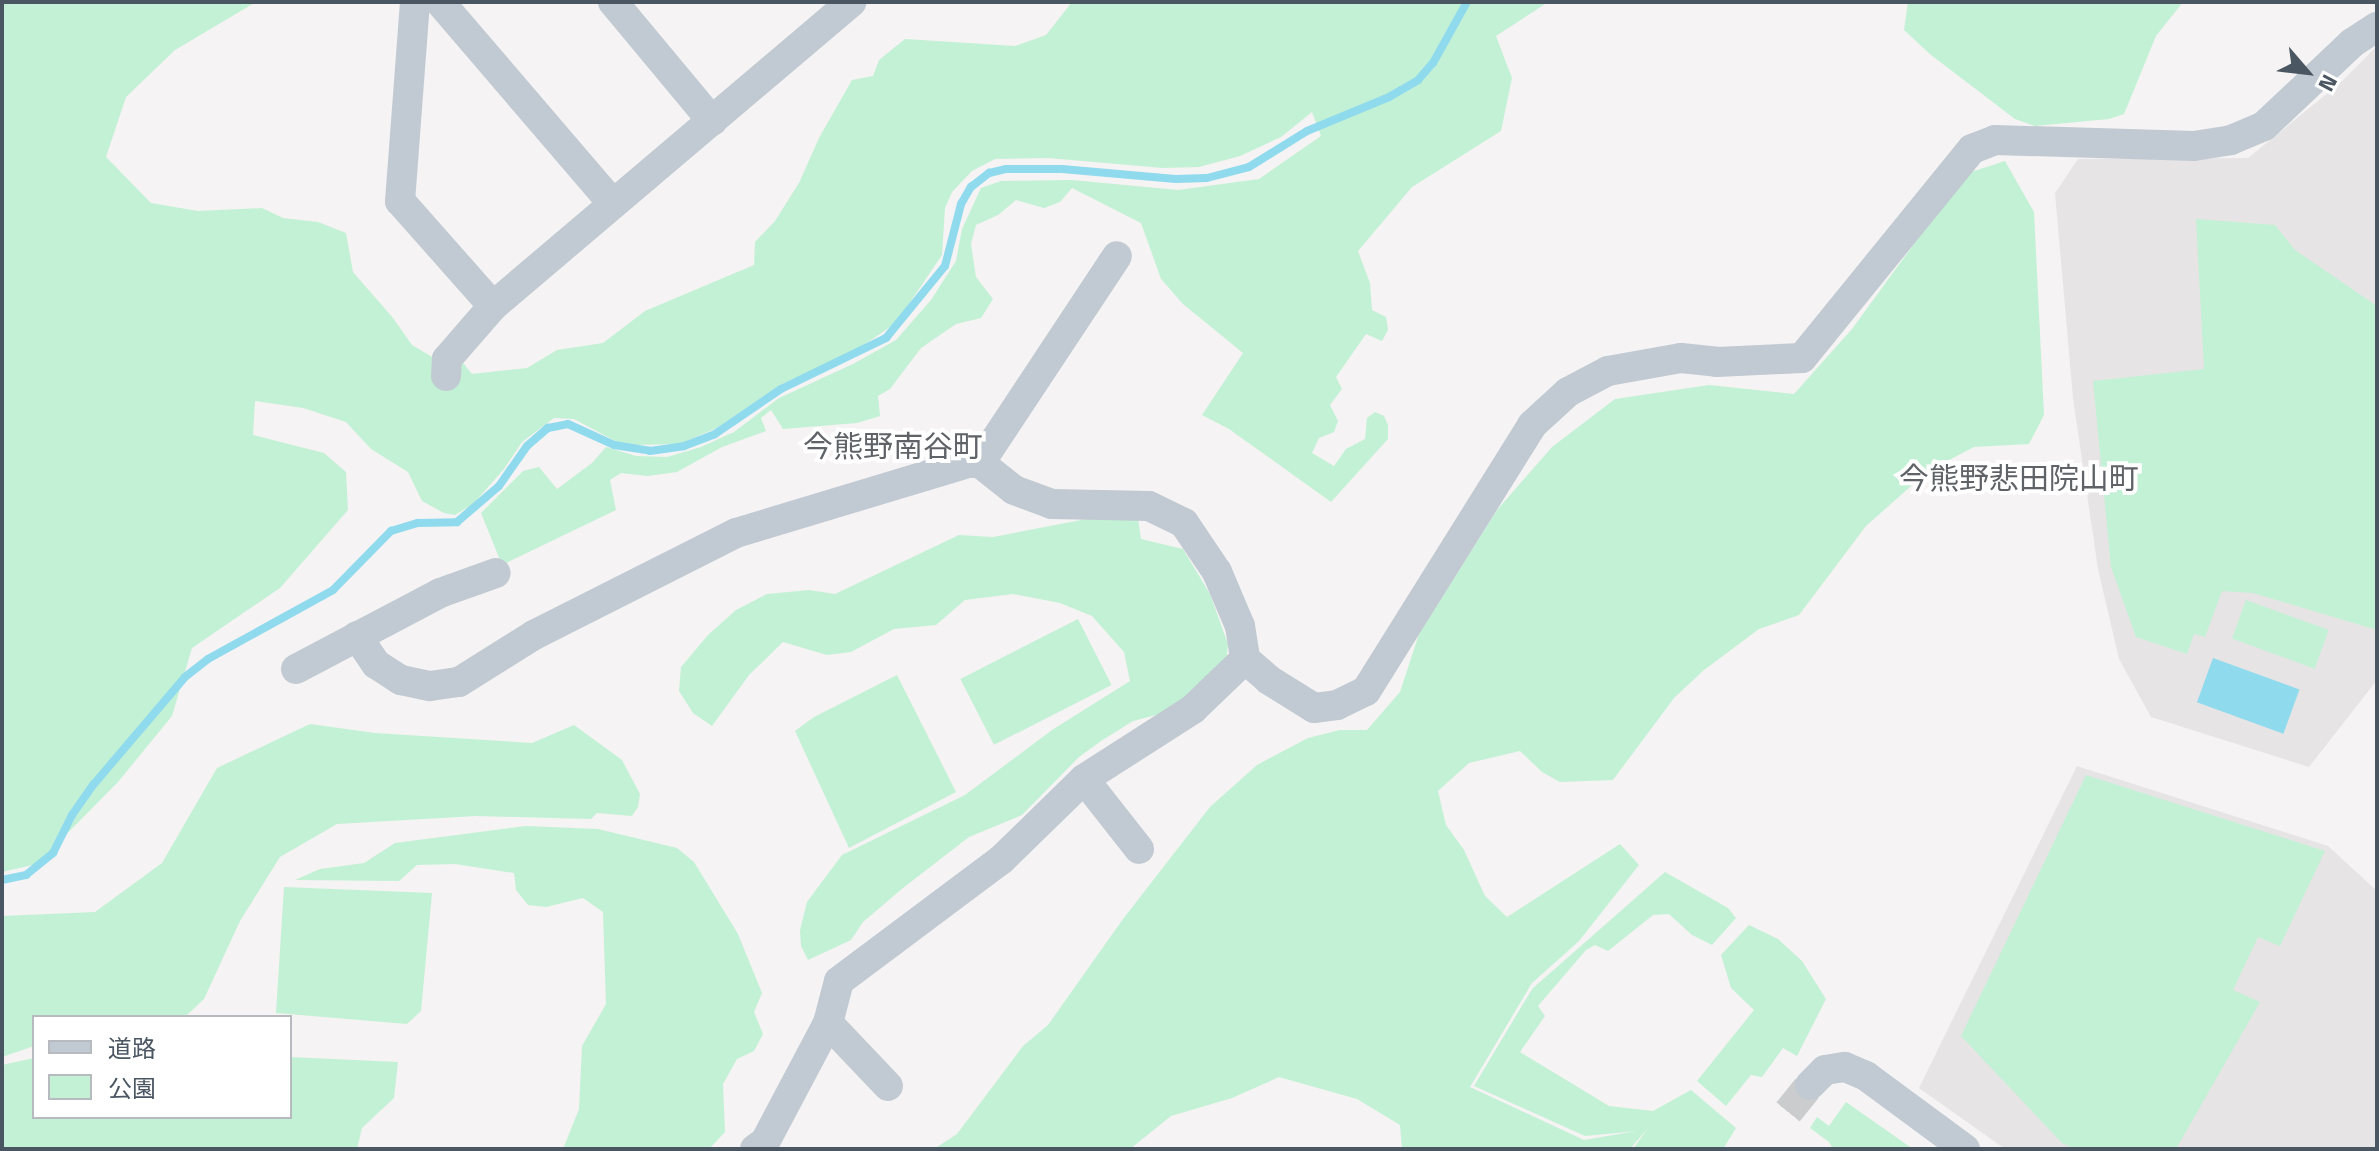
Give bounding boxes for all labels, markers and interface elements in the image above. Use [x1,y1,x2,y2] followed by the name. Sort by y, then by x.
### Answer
[2267,32,2347,112] north arrow
[2310,69,2347,98] text: N
[803,428,983,464] district label: 今熊野南谷町
[1899,460,2139,496] district label: 今熊野悲田院山町
[32,1015,292,1119] legend
[108,1030,156,1066] text: 道路
[108,1070,156,1106] text: 公園

